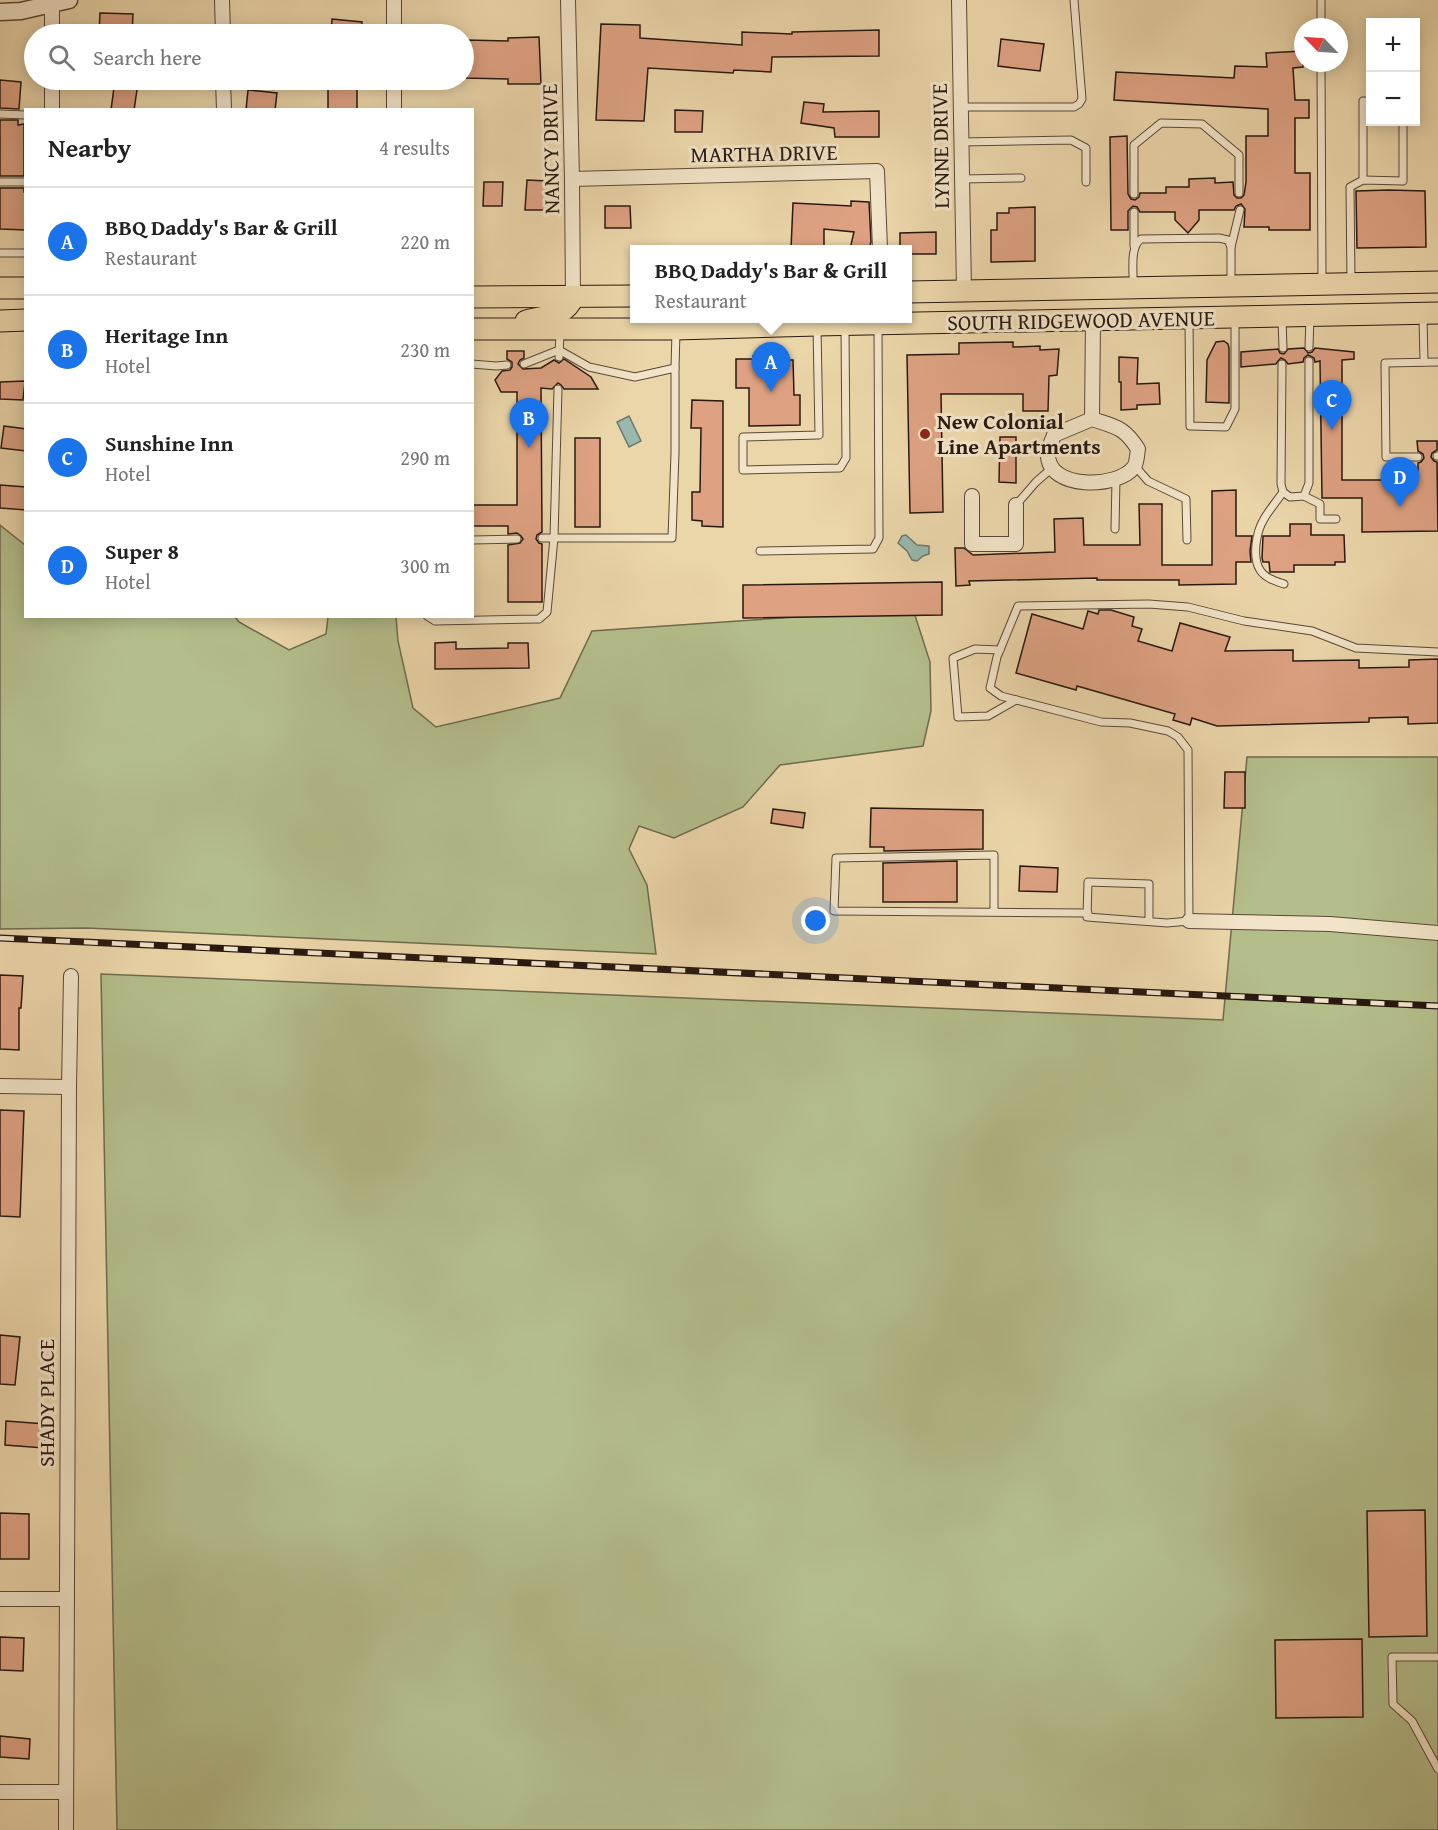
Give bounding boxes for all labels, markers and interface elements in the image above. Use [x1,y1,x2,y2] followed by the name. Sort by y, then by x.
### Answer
[1294,18,1348,72] north arrow
[1366,18,1420,126] map controls
[1366,18,1420,72] button: +
[24,24,474,90] search box
[45,41,78,74] icon: search
[93,41,202,73] text: Search here
[1366,72,1420,126] button: −
[923,83,957,209] street label: LYNNE DRIVE
[533,84,567,214] street label: NANCY DRIVE
[48,128,131,167] text: Nearby
[379,133,450,162] text: 4 results
[690,136,838,170] street label: MARTHA DRIVE
[105,211,338,243] text: BBQ Daddy's Bar & Grill
[61,227,74,256] text: A
[400,227,450,256] text: 220 m
[105,243,197,272] text: Restaurant
[630,245,912,323] popup
[655,254,887,286] text: BBQ Daddy's Bar & Grill
[655,286,747,315] text: Restaurant
[947,302,1215,338] street label: SOUTH RIDGEWOOD AVENUE
[105,319,228,351] text: Heritage Inn
[61,335,74,364] text: B
[400,335,450,364] text: 230 m
[752,342,790,392] pin: A
[105,351,151,380] text: Hotel
[1312,380,1352,430] pin: C
[510,398,548,448] pin: B
[937,405,1101,462] place label: New Colonial Line Apartments
[105,427,234,459] text: Sunshine Inn
[918,427,932,441] marker: New Colonial Line Apartments
[62,443,73,472] text: C
[400,443,450,472] text: 290 m
[1380,458,1420,507] pin: D
[105,459,151,488] text: Hotel
[105,535,179,567] text: Super 8
[61,551,74,580] text: D
[400,551,450,580] text: 300 m
[105,567,151,596] text: Hotel
[801,906,830,935] your location
[30,1339,62,1467] street label: SHADY PLACE

